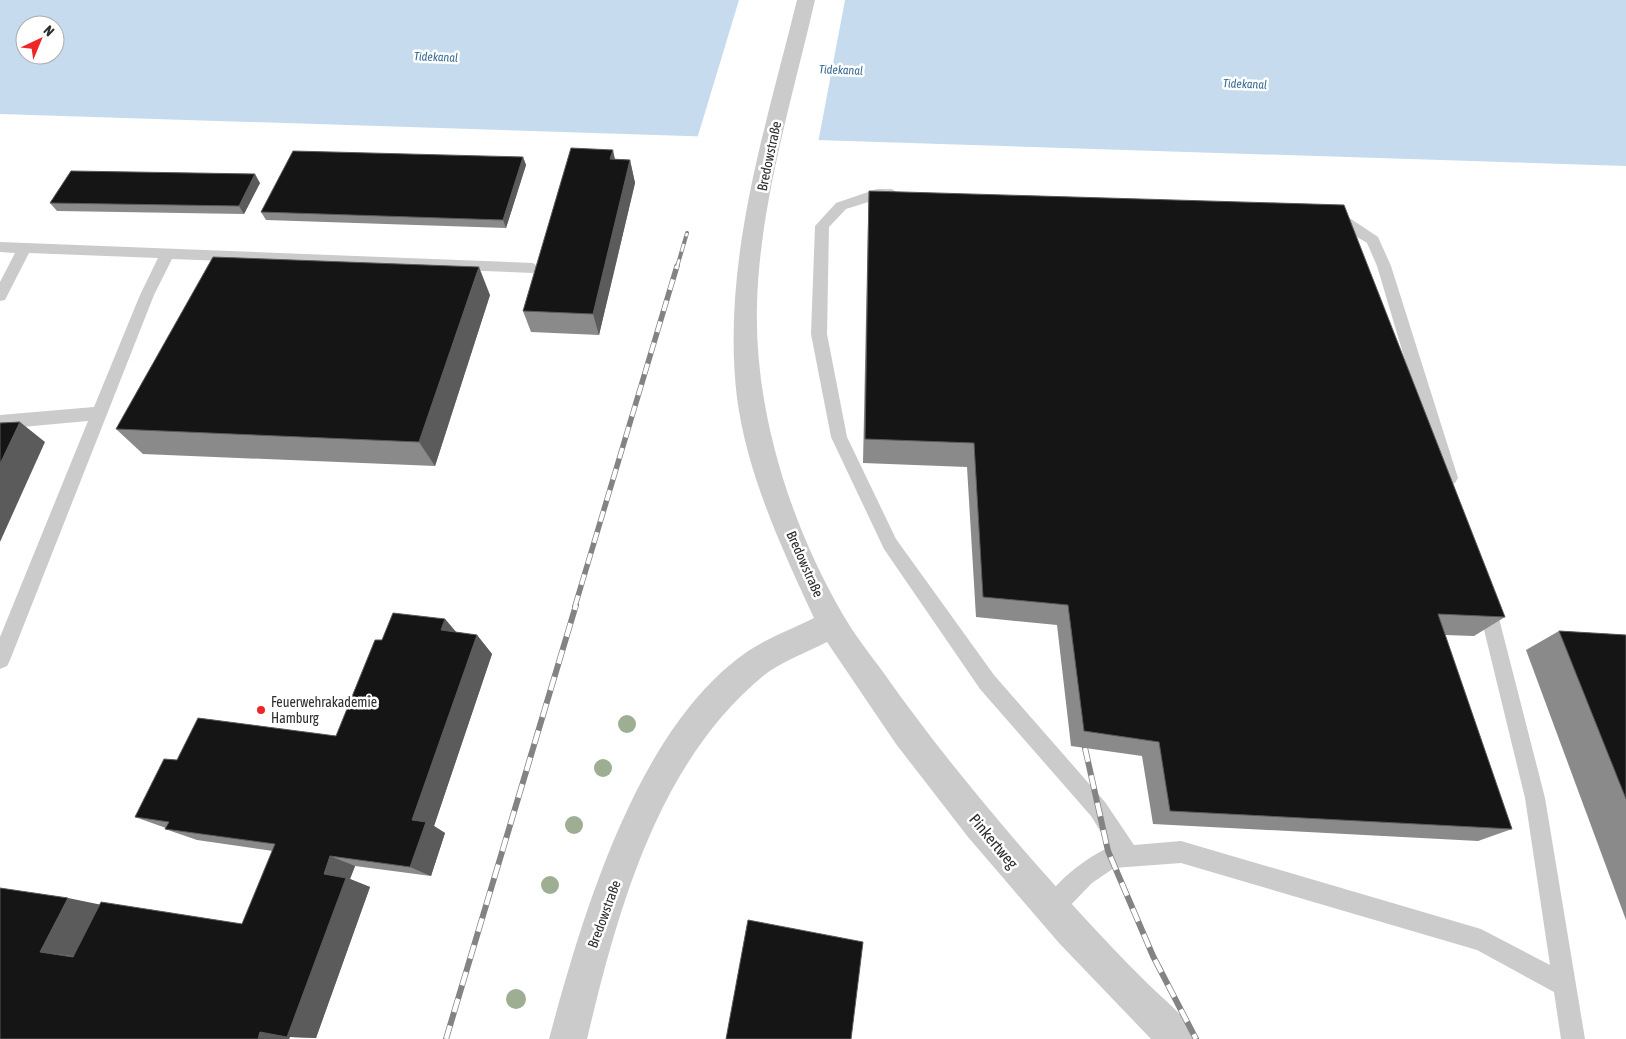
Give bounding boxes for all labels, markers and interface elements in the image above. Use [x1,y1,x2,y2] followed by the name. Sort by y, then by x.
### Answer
[15,15,65,65] north arrow
[41,22,58,39] text: N
[414,49,458,65] water label: Tidekanal
[819,62,863,78] water label: Tidekanal
[1223,76,1267,92] water label: Tidekanal
[754,120,784,192] street label: Bredowstraße
[783,528,827,600] street label: Bredowstraße
[271,694,377,726] place label: Feuerwehrakademie Hamburg
[255,704,267,716] marker: Feuerwehrakademie Hamburg
[965,810,1022,873] street label: Pinkertweg
[584,878,624,950] street label: Bredowstraße

